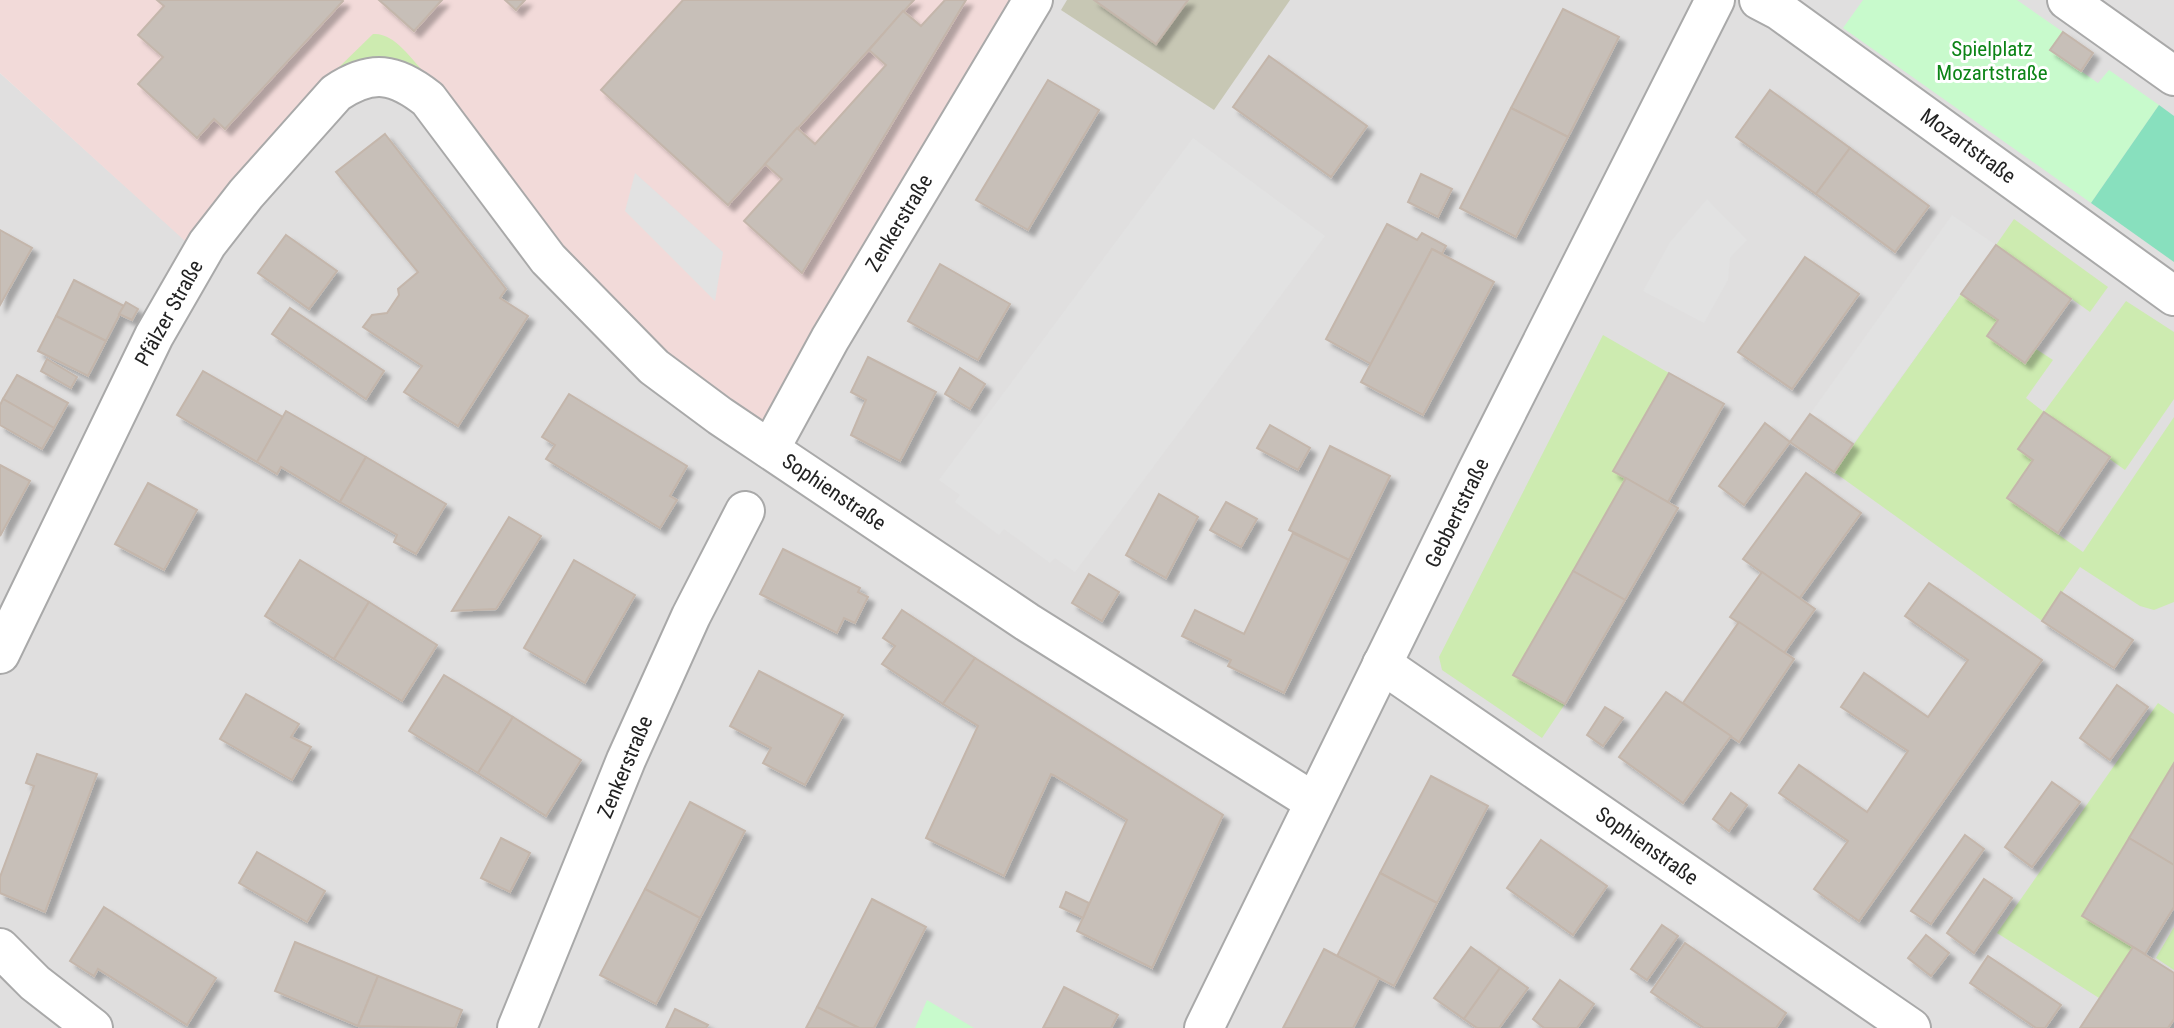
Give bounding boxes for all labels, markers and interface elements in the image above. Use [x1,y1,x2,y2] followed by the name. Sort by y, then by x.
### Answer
[1936,37,2048,85] park label: Spielplatz Mozartstraße
[1916,104,2020,189] street label: Mozartstraße
[861,170,937,276] street label: Zenkerstraße
[130,256,208,370] street label: Pfälzer Straße
[778,449,890,535] street label: Sophienstraße
[1420,454,1494,572] street label: Gebbertstraße
[593,712,657,822] street label: Zenkerstraße
[1591,802,1703,890] street label: Sophienstraße

